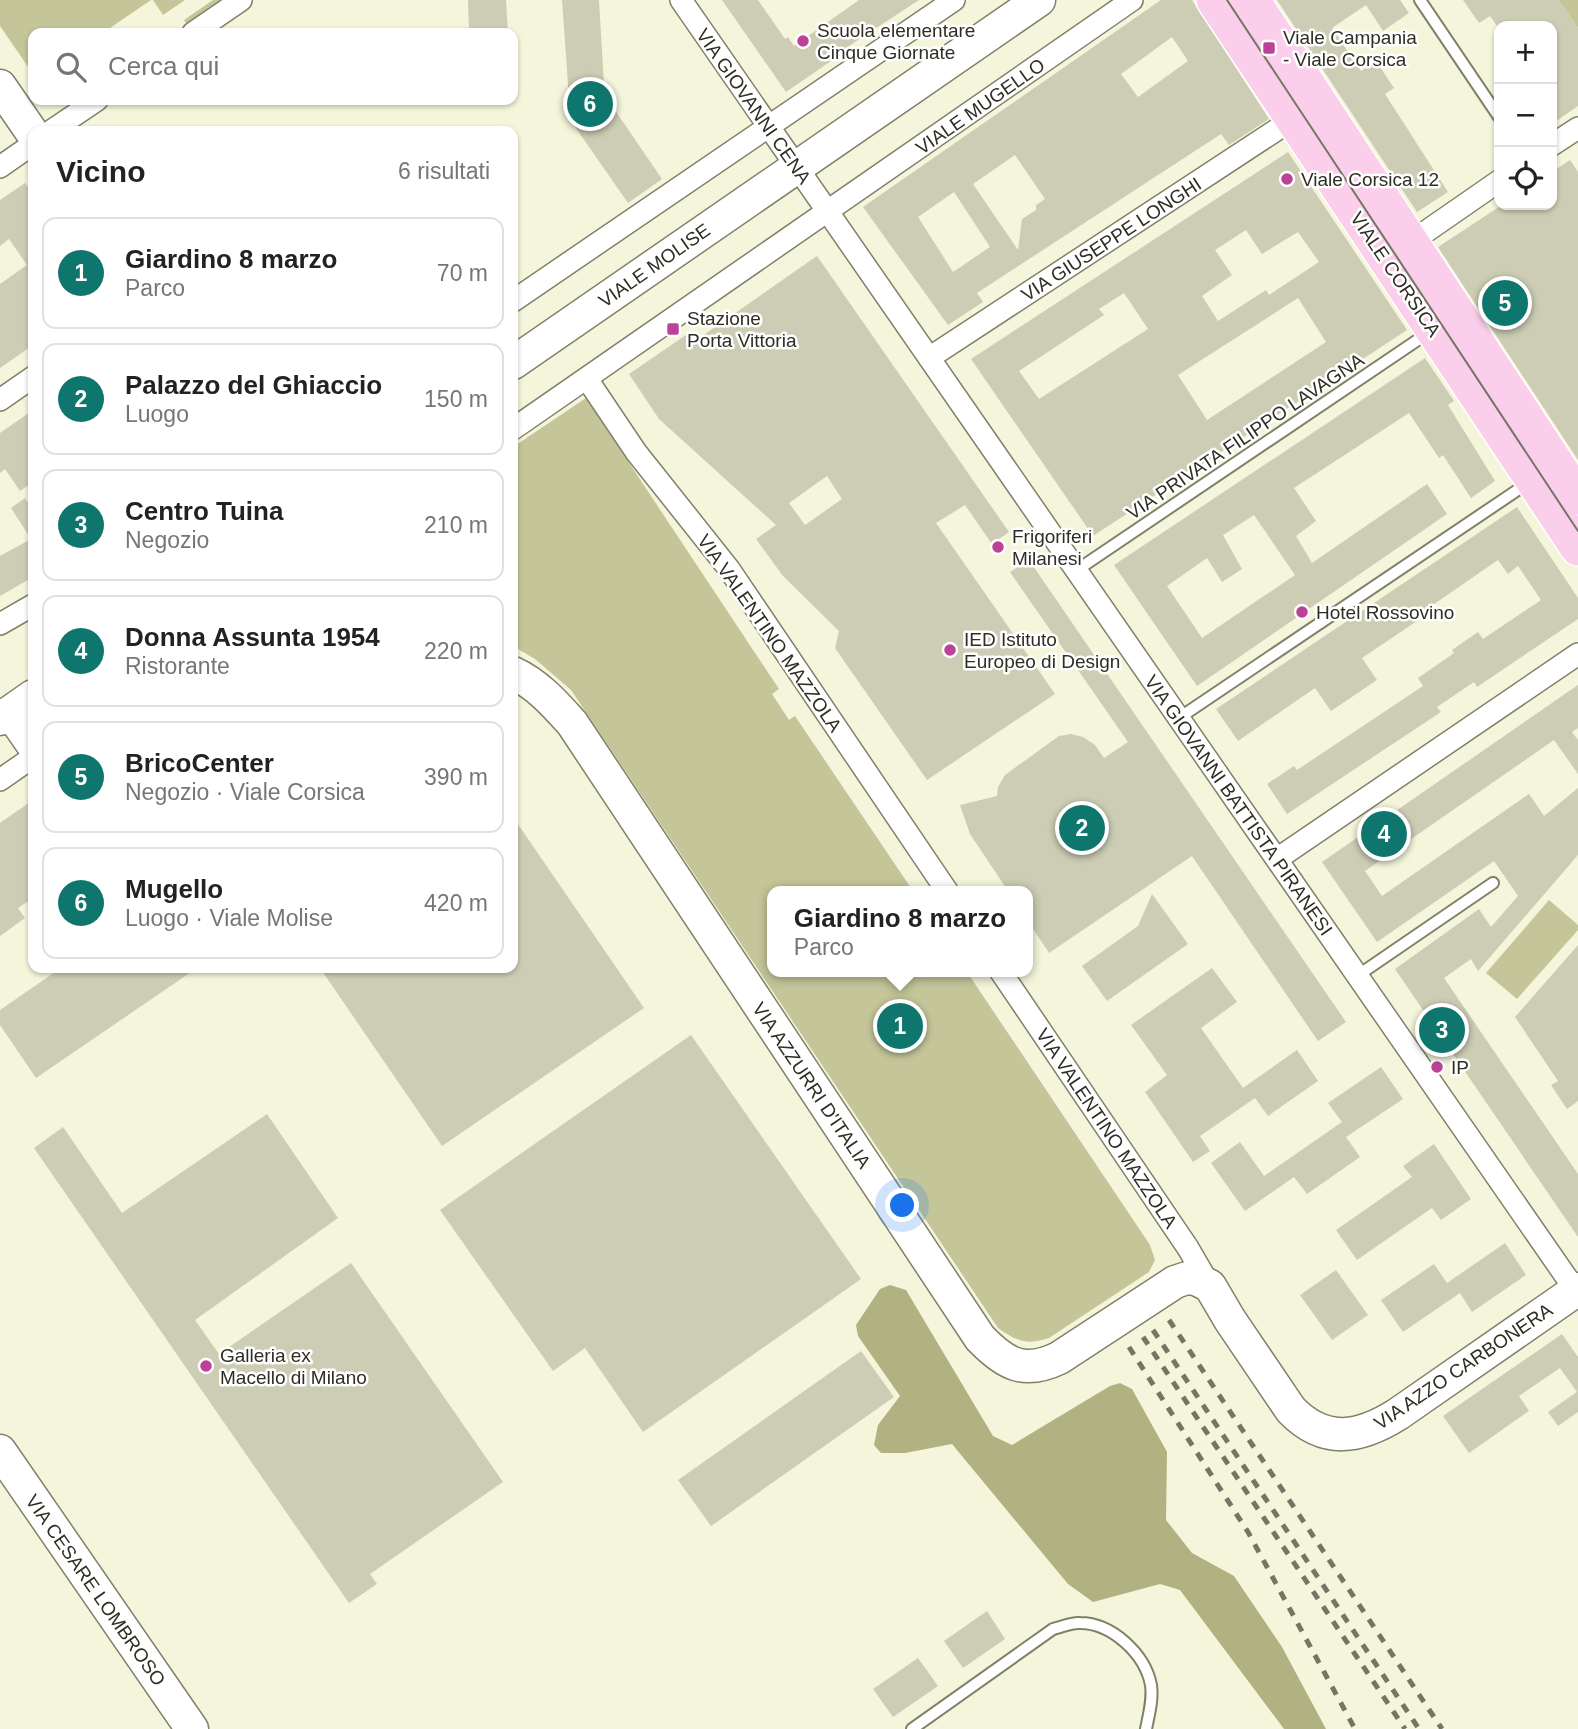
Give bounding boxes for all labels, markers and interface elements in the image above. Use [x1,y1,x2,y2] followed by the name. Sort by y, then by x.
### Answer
[817,20,975,63] place label: Scuola elementare Cinque Giornate
[1494,21,1557,210] map controls
[1494,21,1557,84] button: +
[692,25,815,188] street label: VIA GIOVANNI CENA
[1283,27,1417,70] place label: Viale Campania - Viale Corsica
[28,28,518,105] search box
[795,33,811,49] marker: Scuola elementare Cinque Giornate
[1261,40,1277,56] marker: Viale Campania - Viale Corsica
[52,48,90,86] icon: search
[108,51,219,81] text: Cerca qui
[912,54,1049,159] street label: VIALE MUGELLO
[567,78,613,130] pin: 6
[1494,84,1557,147] button: −
[1494,147,1557,210] button: locate
[56,155,145,188] text: Vicino
[398,158,490,184] text: 6 risultati
[1301,169,1439,190] place label: Viale Corsica 12
[1279,171,1295,187] marker: Viale Corsica 12
[1017,173,1205,305] street label: VIA GIUSEPPE LONGHI
[1346,208,1445,341] street label: VIALE CORSICA
[595,219,714,312] street label: VIALE MOLISE
[125,244,337,274] text: Giardino 8 marzo
[75,260,87,286] text: 1
[437,260,488,286] text: 70 m
[125,275,185,301] text: Parco
[1482,277,1528,329] pin: 5
[687,308,797,351] place label: Stazione Porta Vittoria
[665,321,681,337] marker: Stazione Porta Vittoria
[1123,349,1368,524] street label: VIA PRIVATA FILIPPO LAVAGNA
[125,370,382,400] text: Palazzo del Ghiaccio
[75,386,87,412] text: 2
[424,386,488,412] text: 150 m
[125,401,189,427] text: Luogo
[125,496,283,526] text: Centro Tuina
[75,512,87,538] text: 3
[424,512,488,538] text: 210 m
[1012,526,1092,569] place label: Frigoriferi Milanesi
[125,527,209,553] text: Negozio
[693,531,846,736] street label: VIA VALENTINO MAZZOLA
[990,539,1006,555] marker: Frigoriferi Milanesi
[1316,602,1454,623] place label: Hotel Rossovino
[1294,604,1310,620] marker: Hotel Rossovino
[125,622,380,652] text: Donna Assunta 1954
[964,629,1120,672] place label: IED Istituto Europeo di Design
[75,638,87,664] text: 4
[424,638,488,664] text: 220 m
[942,642,958,658] marker: IED Istituto Europeo di Design
[125,653,230,679] text: Ristorante
[1140,671,1337,939] street label: VIA GIOVANNI BATTISTA PIRANESI
[125,748,274,778] text: BricoCenter
[75,764,87,790] text: 5
[424,764,488,790] text: 390 m
[125,779,365,805] text: Negozio · Viale Corsica
[1059,802,1105,854] pin: 2
[1361,808,1407,860] pin: 4
[125,874,223,904] text: Mugello
[767,886,1033,977] popup
[75,890,87,916] text: 6
[424,890,488,916] text: 420 m
[794,903,1006,933] text: Giardino 8 marzo
[125,905,333,931] text: Luogo · Viale Molise
[794,934,854,960] text: Parco
[748,998,875,1172] street label: VIA AZZURRI D'ITALIA
[877,1000,923,1052] pin: 1
[1419,1004,1465,1056] pin: 3
[1032,1025,1181,1232] street label: VIA VALENTINO MAZZOLA
[1451,1057,1469,1078] place label: IP
[1429,1059,1445,1075] marker: IP
[885,1188,919,1222] your location
[1370,1299,1557,1434] street label: VIA AZZO CARBONERA
[220,1345,367,1388] place label: Galleria ex Macello di Milano
[198,1358,214,1374] marker: Galleria ex Macello di Milano
[22,1491,170,1690] street label: VIA CESARE LOMBROSO

